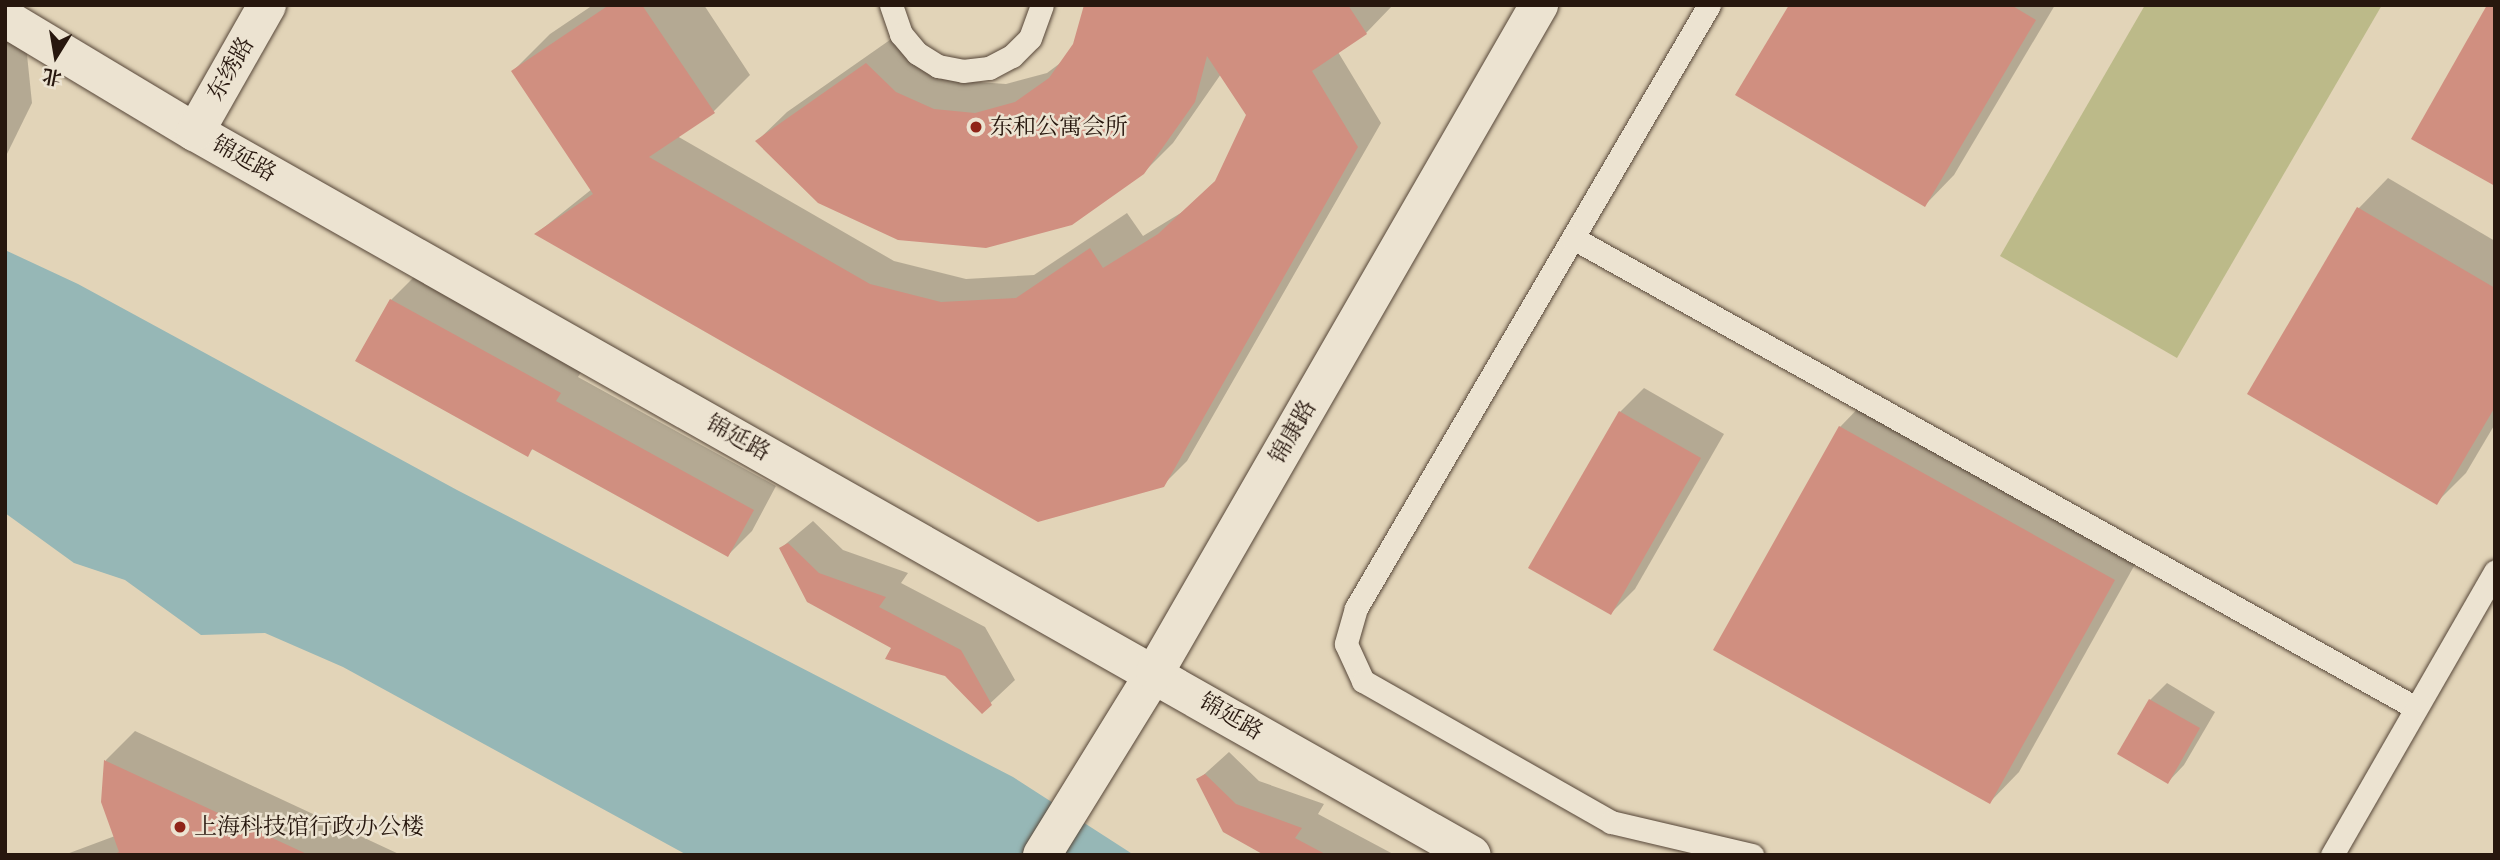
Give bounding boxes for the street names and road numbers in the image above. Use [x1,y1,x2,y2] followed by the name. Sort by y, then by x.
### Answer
[202,32,260,106] street label: 东绣路
[207,130,281,188] street label: 锦延路
[1264,395,1322,469] street label: 锦康路
[701,409,775,467] street label: 锦延路
[1194,688,1268,746] street label: 锦延路

